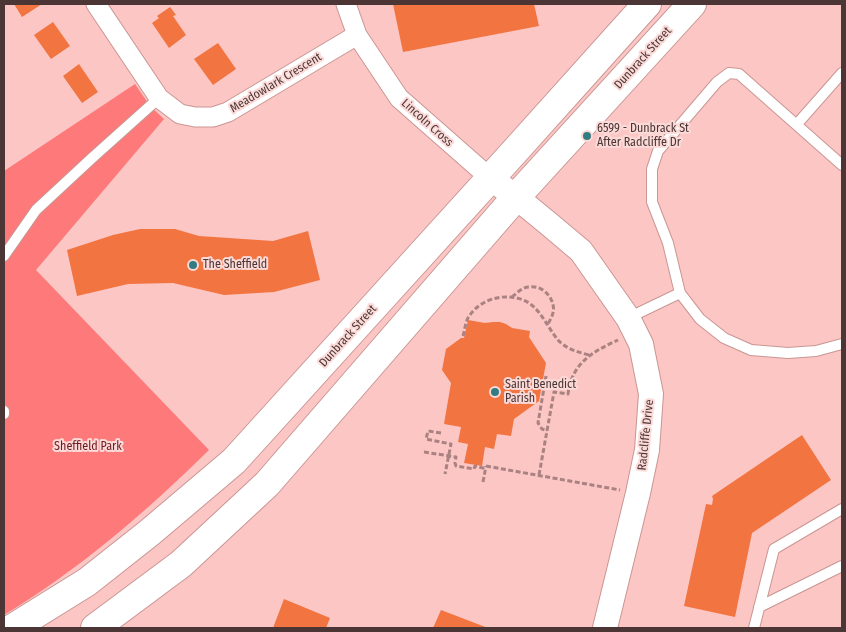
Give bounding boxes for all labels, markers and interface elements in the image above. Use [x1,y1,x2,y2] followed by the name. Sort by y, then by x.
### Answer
[611,24,675,92] street label: Dunbrack Street
[228,50,324,116] street label: Meadowlark Crescent
[398,96,456,150] street label: Lincoln Cross
[597,122,689,150] place label: 6599 - Dunbrack St After Radcliffe Dr
[581,130,593,142] marker: 6599 - Dunbrack St After Radcliffe Dr
[203,258,267,272] place label: The Sheffield
[187,259,199,271] marker: The Sheffield
[316,302,380,370] street label: Dunbrack Street
[505,378,576,406] place label: Saint Benedict Parish
[489,386,501,398] marker: Saint Benedict Parish
[635,399,657,471] street label: Radcliffe Drive
[54,440,122,454] park label: Sheffield Park

